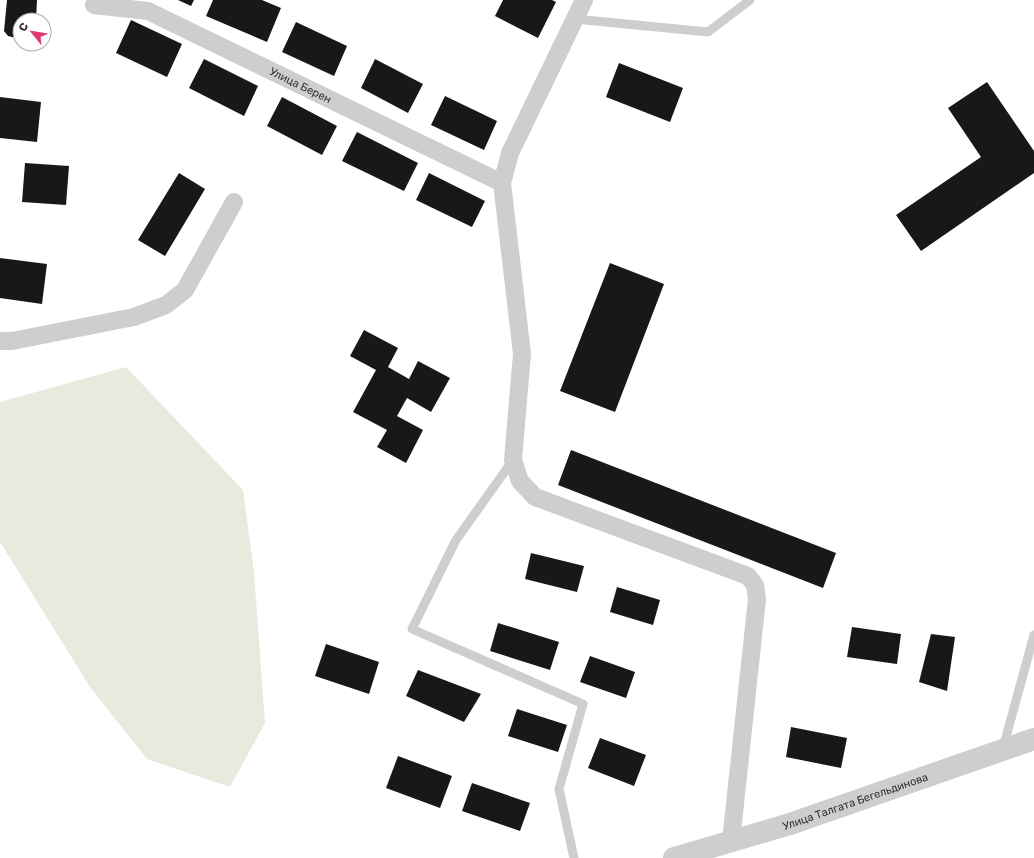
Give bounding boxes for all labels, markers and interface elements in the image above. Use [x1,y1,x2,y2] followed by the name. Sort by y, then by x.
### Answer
[12,12,52,52] north arrow
[16,20,31,34] text: С
[267,65,333,106] street label: Улица Берен
[781,770,930,833] street label: Улица Талгата Бегельдинова

